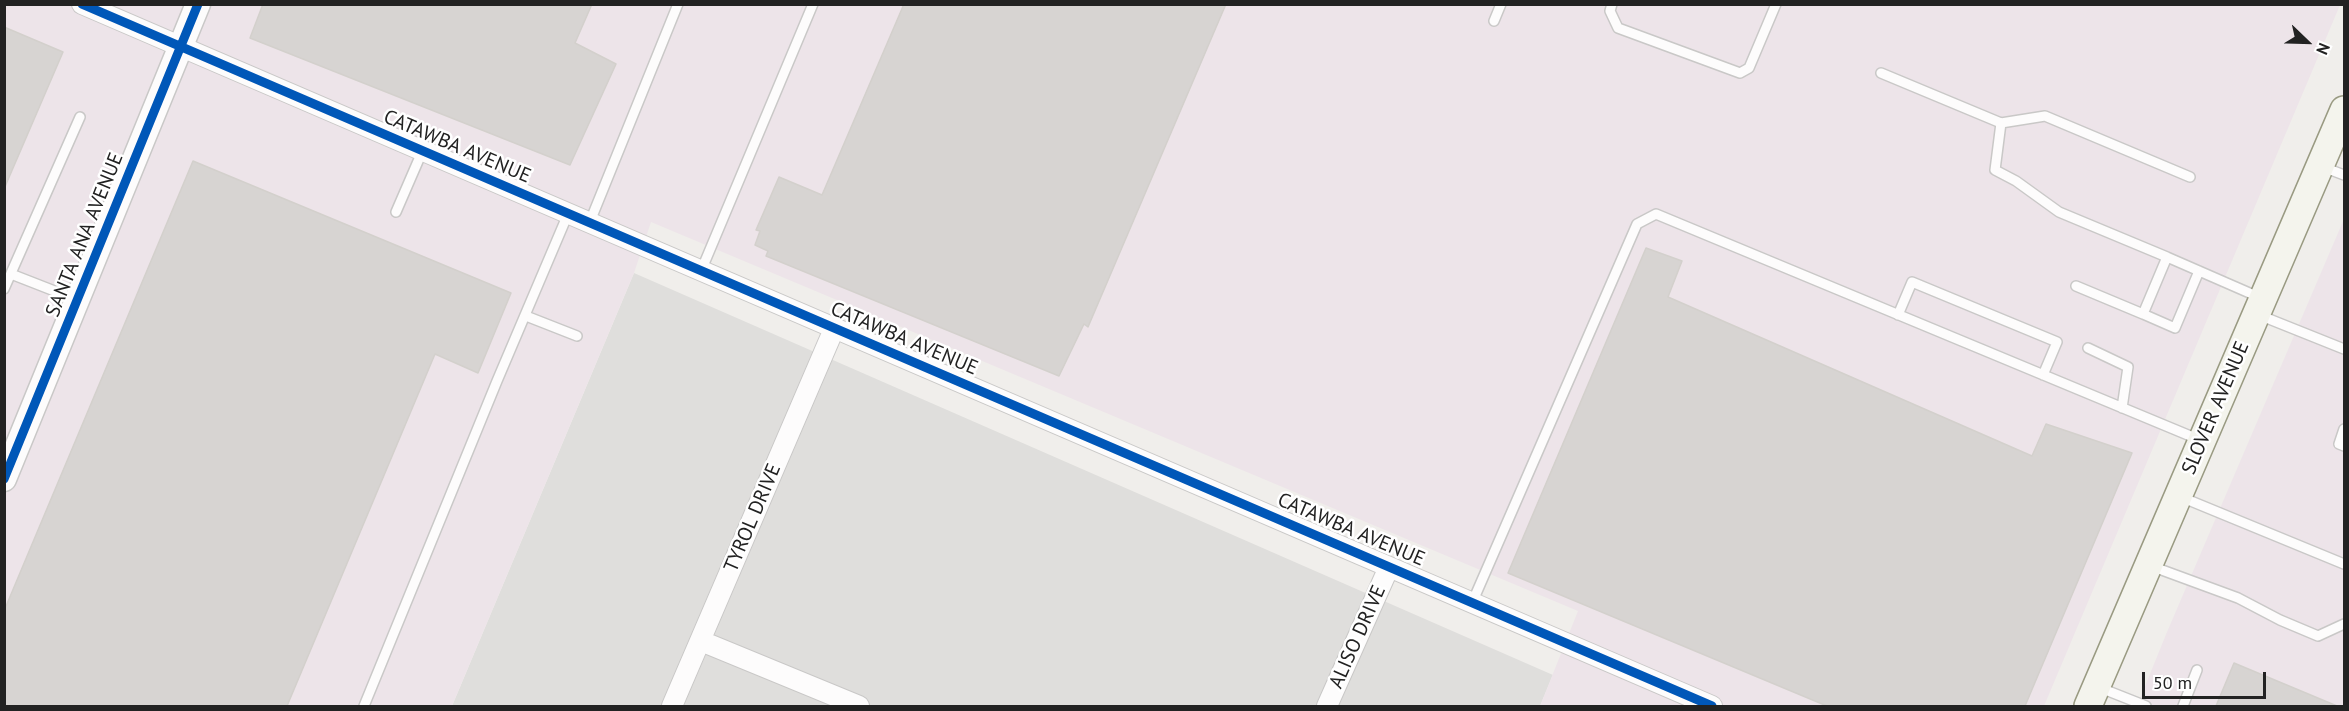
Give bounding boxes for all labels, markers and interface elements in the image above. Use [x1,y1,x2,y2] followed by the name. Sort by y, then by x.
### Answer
[2277,12,2337,72] north arrow
[2312,40,2335,58] text: N
[380,105,534,189] street label: CATAWBA AVENUE
[41,149,129,321] street label: SANTA ANA AVENUE
[827,297,981,381] street label: CATAWBA AVENUE
[2177,338,2255,478] street label: SLOVER AVENUE
[719,460,787,576] street label: TYROL DRIVE
[1274,488,1428,572] street label: CATAWBA AVENUE
[1325,582,1391,692] street label: ALISO DRIVE
[2145,660,2270,698] scale bar
[2153,671,2192,694] text: 50 m

